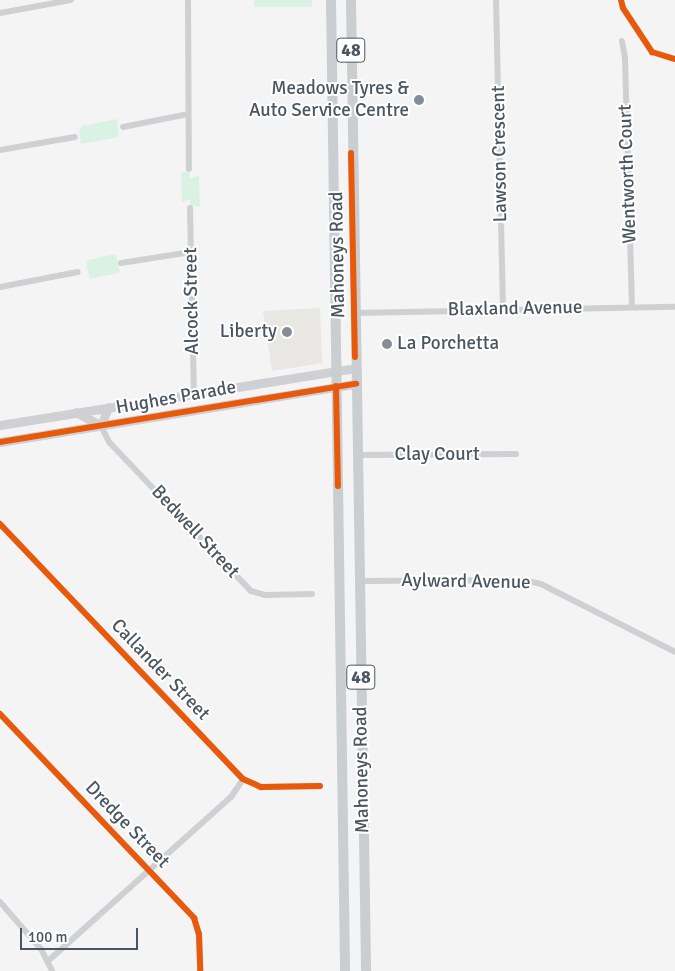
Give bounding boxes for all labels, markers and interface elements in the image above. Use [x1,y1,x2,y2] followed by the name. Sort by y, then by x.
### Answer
[336,34,366,66] road number: 48
[249,78,409,122] place label: Meadows Tyres & Auto Service Centre
[487,85,513,223] street label: Lawson Crescent
[413,94,425,106] marker: Meadows Tyres & Auto Service Centre
[614,104,642,244] street label: Wentworth Court
[325,191,351,319] street label: Mahoneys Road
[180,247,204,355] street label: Alcock Street
[447,296,583,322] street label: Blaxland Avenue
[220,321,277,343] place label: Liberty
[281,326,293,338] marker: Liberty
[397,333,499,355] place label: La Porchetta
[381,338,393,350] marker: La Porchetta
[114,376,238,420] street label: Hughes Parade
[394,444,480,466] street label: Clay Court
[146,481,244,583] street label: Bedwell Street
[401,569,531,595] street label: Aylward Avenue
[106,615,214,725] street label: Callander Street
[346,662,376,692] road number: 48
[349,706,375,834] street label: Mahoneys Road
[80,777,174,873] street label: Dredge Street
[22,918,140,950] scale bar
[28,928,68,946] text: 100 m

